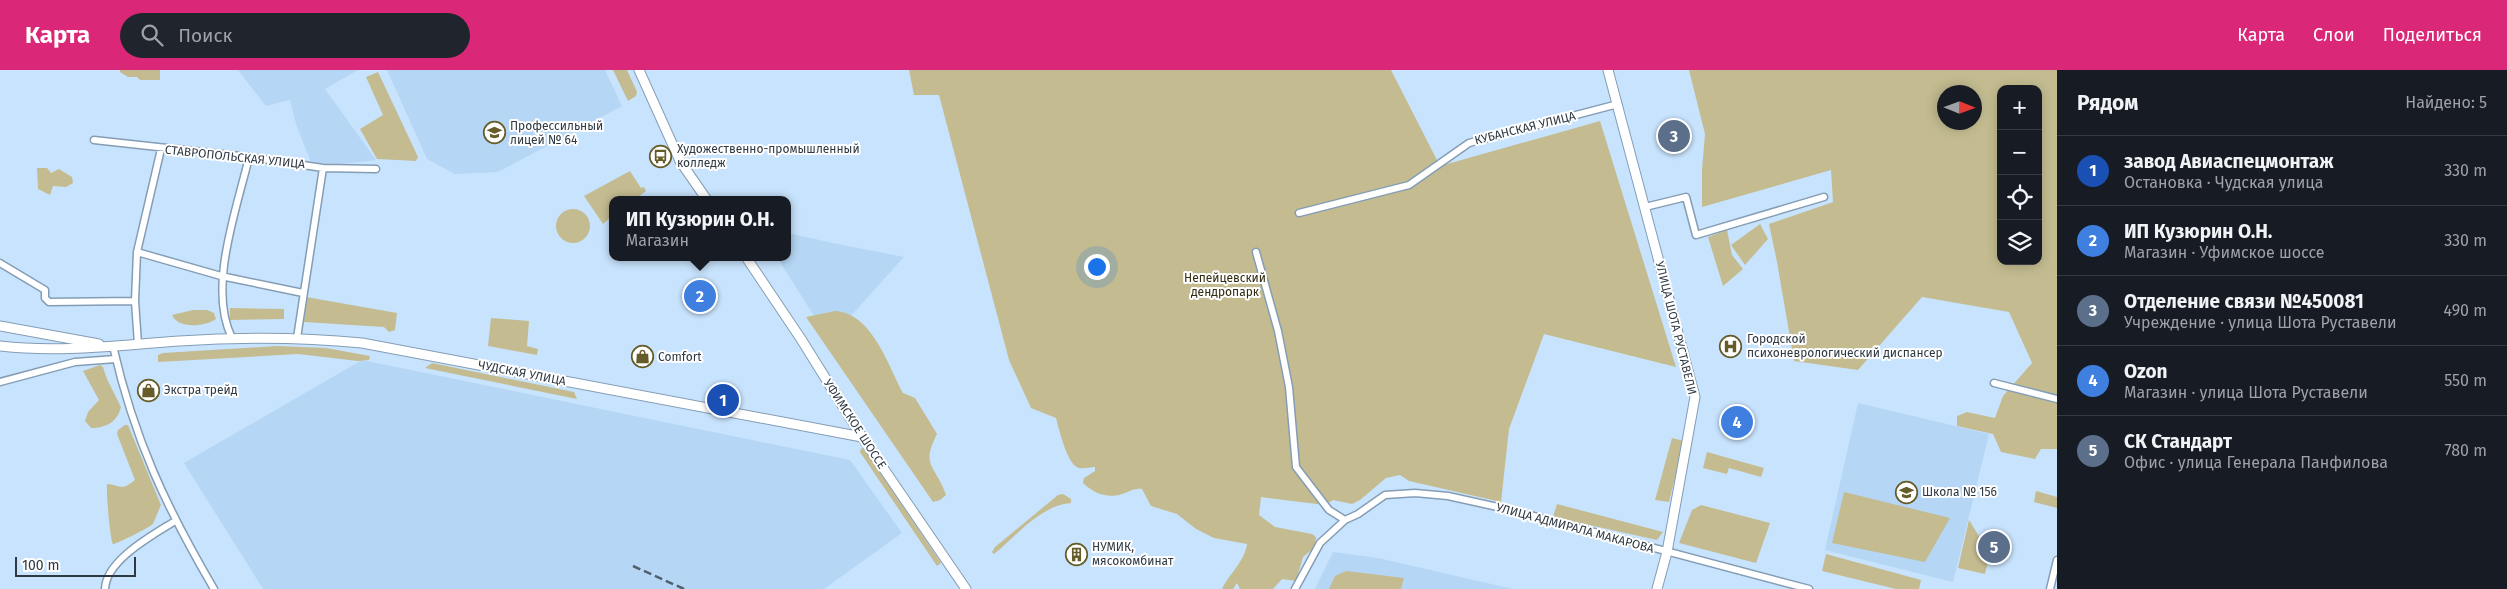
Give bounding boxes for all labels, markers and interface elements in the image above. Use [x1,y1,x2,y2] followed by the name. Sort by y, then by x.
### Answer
[120,13,470,58] search box
[25,21,90,49] text: Карта
[138,21,166,49] icon: search
[178,24,232,47] text: Поиск
[2237,24,2285,46] text: Карта
[2313,24,2355,46] text: Слои
[2383,24,2482,46] text: Поделиться
[1937,85,1982,130] north arrow
[1997,85,2042,265] map controls
[1997,85,2042,130] button: +
[2077,90,2138,116] text: Рядом
[2405,93,2487,112] text: Найдено: 5
[1473,109,1577,147] street label: КУБАНСКАЯ УЛИЦА
[1658,117,1690,155] pin: 3
[510,119,603,147] place label: Профессильный лицей № 64
[482,121,506,145] school or university icon: Профессильный лицей № 64
[1997,130,2042,175] button: −
[677,142,860,170] place label: Художественно-промышленный колледж
[164,143,306,171] street label: СТАВРОПОЛЬСКАЯ УЛИЦА
[649,144,673,168] bus stop icon: Художественно-промышленный колледж
[2124,150,2334,173] text: завод Авиаспецмонтаж
[2089,161,2097,180] text: 1
[2444,161,2487,180] text: 330 m
[2124,173,2323,192] text: Остановка · Чудская улица
[1997,175,2042,220] button: locate
[609,196,791,261] popup
[626,208,774,231] text: ИП Кузюрин О.Н.
[1997,220,2042,265] button: layers
[2124,220,2272,243] text: ИП Кузюрин О.Н.
[626,231,689,250] text: Магазин
[2089,231,2097,250] text: 2
[2444,231,2487,250] text: 330 m
[2124,243,2324,262] text: Магазин · Уфимское шоссе
[1084,254,1110,280] your location
[1653,260,1699,396] street label: УЛИЦА ШОТА РУСТАВЕЛИ
[1184,271,1266,299] park label: Непейцевский дендропарк
[684,277,716,315] pin: 2
[2124,290,2364,313] text: Отделение связи №450081
[2089,301,2097,320] text: 3
[2444,301,2487,320] text: 490 m
[2124,313,2397,332] text: Учреждение · улица Шота Руставели
[1747,332,1943,360] place label: Городской психоневрологический диспансер
[1719,334,1743,358] hospital icon: Городской психоневрологический диспансер
[630,345,654,369] shop icon: Comfort
[658,350,702,364] place label: Comfort
[477,358,567,388] street label: ЧУДСКАЯ УЛИЦА
[2124,360,2168,383] text: Ozon
[2088,371,2098,390] text: 4
[2444,371,2487,390] text: 550 m
[821,377,889,471] street label: УФИМСКОЕ ШОССЕ
[136,378,160,402] shop icon: Экстра трейд
[707,381,739,419] pin: 1
[164,383,238,397] place label: Экстра трейд
[2124,383,2368,402] text: Магазин · улица Шота Руставели
[1721,403,1753,441] pin: 4
[2124,430,2232,453] text: СК Стандарт
[2089,441,2097,460] text: 5
[2445,441,2487,460] text: 780 m
[2124,453,2388,472] text: Офис · улица Генерала Панфилова
[1894,480,1918,504] school or university icon: Школа № 156
[1922,485,1997,499] place label: Школа № 156
[1495,500,1656,556] street label: УЛИЦА АДМИРАЛА МАКАРОВА
[1978,528,2010,566] pin: 5
[1092,540,1174,568] place label: НУМИК, мясокомбинат
[1064,542,1088,566] building icon: НУМИК, мясокомбинат
[15,554,136,577] scale bar
[22,557,59,574] text: 100 m

